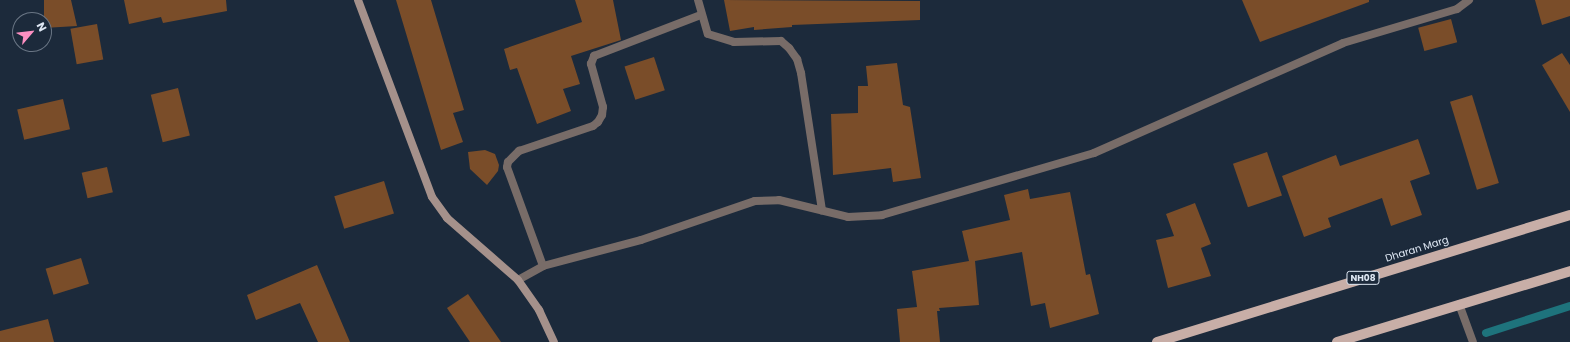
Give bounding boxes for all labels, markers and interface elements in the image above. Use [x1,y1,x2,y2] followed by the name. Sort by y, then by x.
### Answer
[12,12,52,52] north arrow
[33,19,51,34] text: N
[1384,234,1450,264] street label: Dharan Marg
[1346,271,1380,285] road number: NH08

